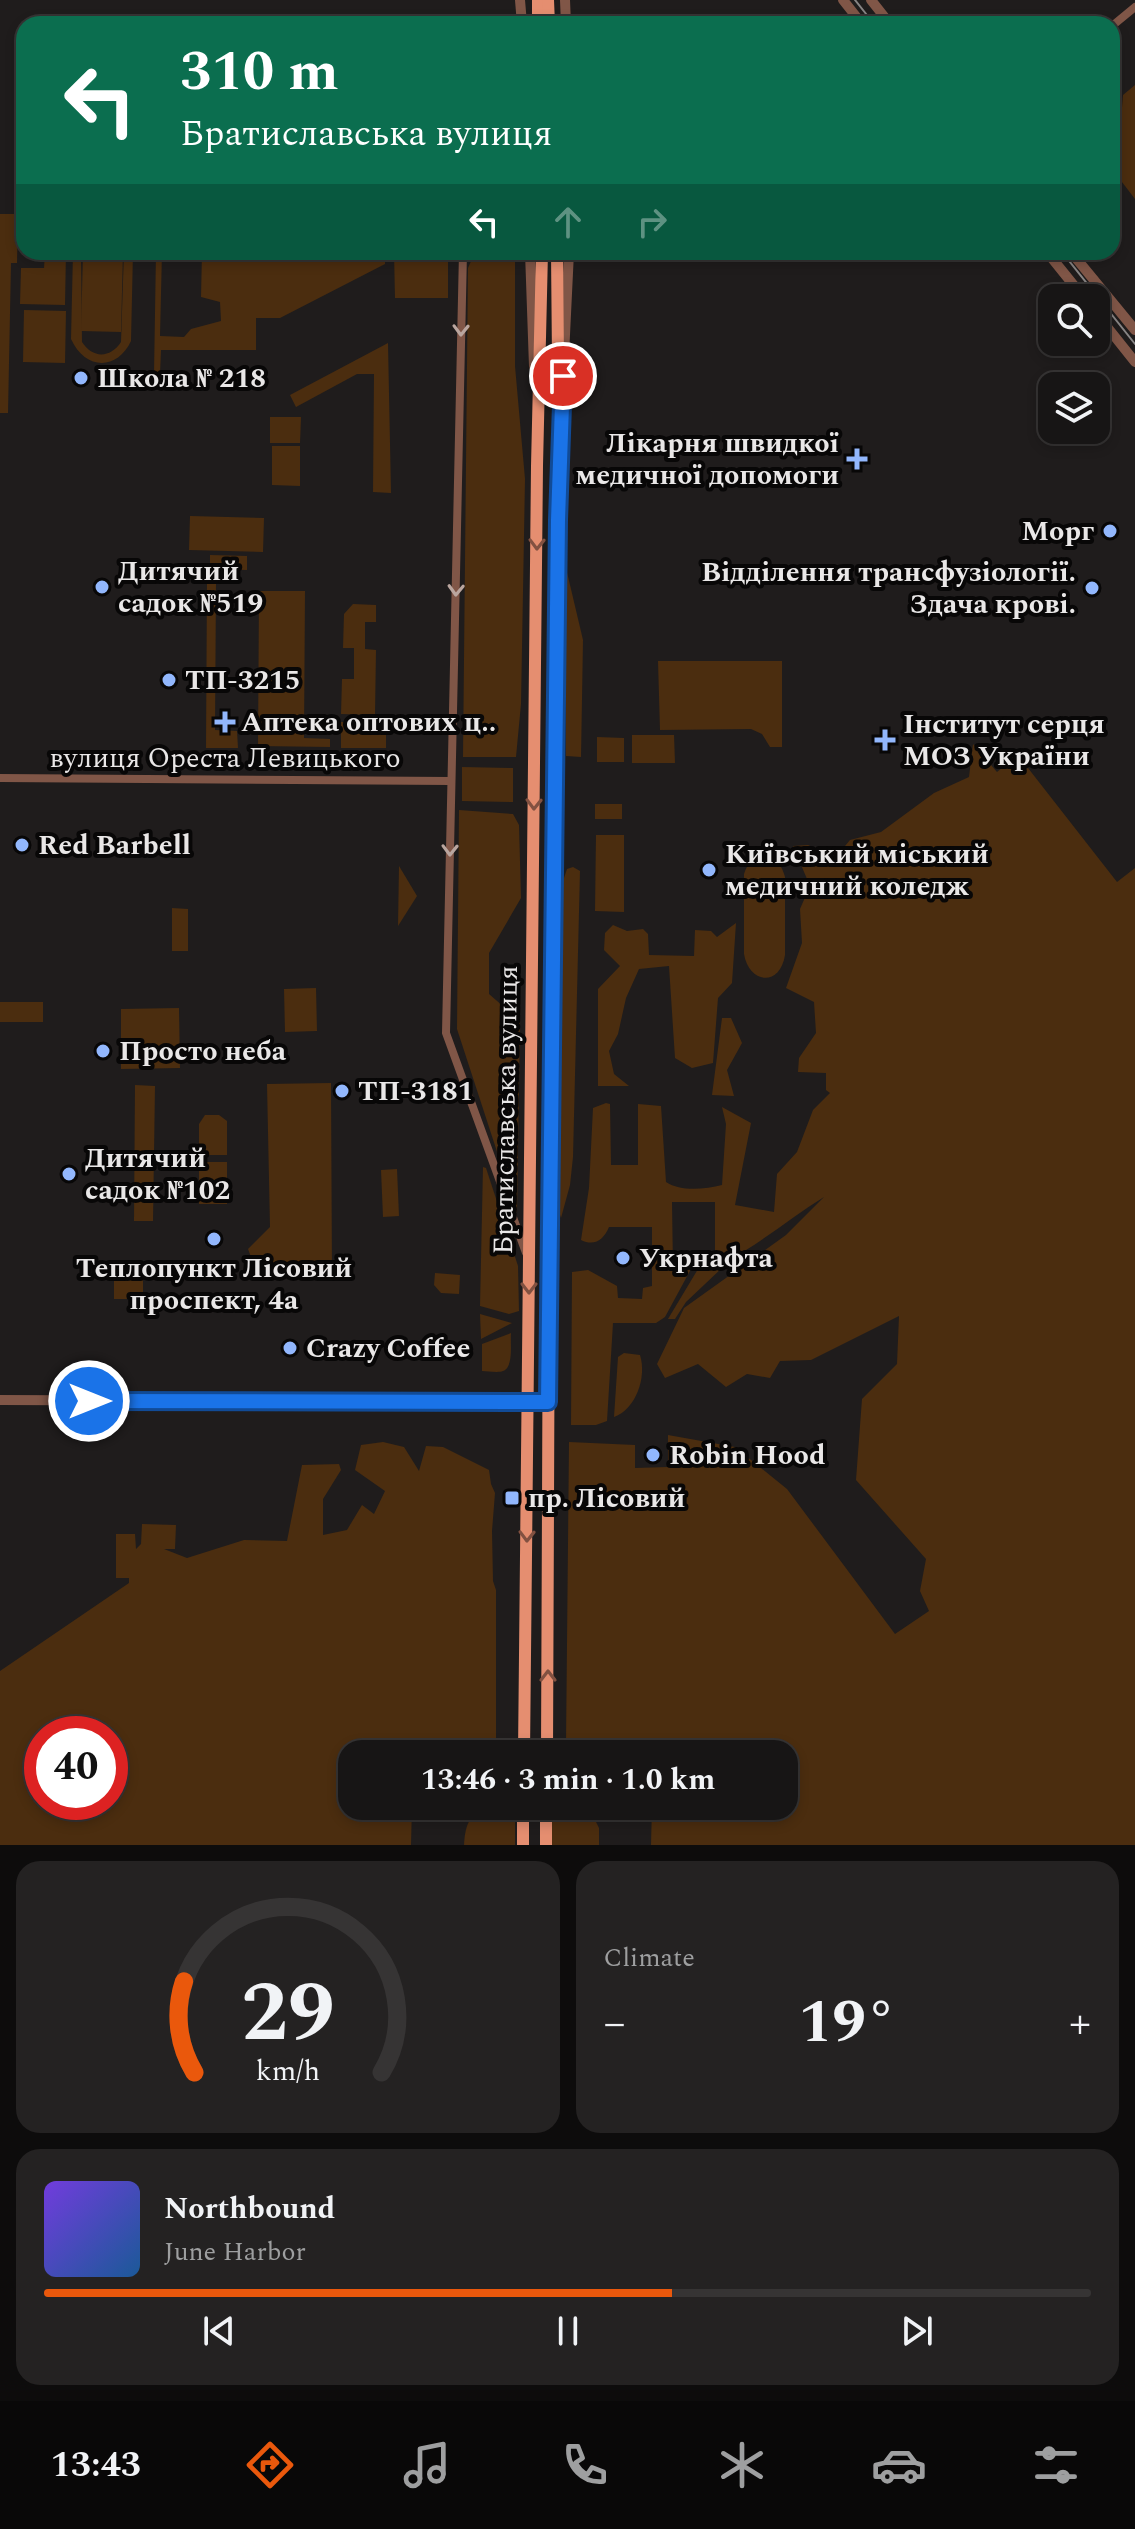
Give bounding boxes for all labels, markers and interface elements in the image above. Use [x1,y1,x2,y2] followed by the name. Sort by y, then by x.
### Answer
[180,30,339,115] text: 310 m
[48,48,152,152] icon: left
[180,107,552,162] text: Братиславська вулиця
[462,200,506,244] icon: left
[546,200,590,244] icon: ahead
[630,200,674,244] icon: right
[1038,284,1110,444] map controls
[1038,284,1110,356] button: search
[452,324,470,337] one-way arrow
[529,342,597,410] pin
[541,354,585,398] icon: arrive
[97,357,266,400] place label: Школа № 218
[72,369,90,387] marker: Школа № 218
[1038,372,1110,444] button: layers
[575,422,839,497] place label: Лікарня швидкої медичної допомоги
[846,448,868,470] marker: Лікарня швидкої медичної допомоги
[1021,510,1094,553] place label: Морг
[1101,522,1119,540] marker: Морг
[528,538,545,551] one-way arrow
[118,550,263,625] place label: Дитячий садок №519
[701,551,1076,626] place label: Відділення трансфузіології. Здача крові.
[93,578,111,596] marker: Дитячий садок №519
[1083,579,1101,597] marker: Відділення трансфузіології. Здача крові.
[447,584,464,597] one-way arrow
[185,659,301,702] place label: ТП-3215
[160,671,178,689] marker: ТП-3215
[241,701,496,744] place label: Аптека оптових ц..
[903,703,1105,778] place label: Інститут серця МОЗ України
[216,713,234,731] marker: Аптека оптових ц..
[874,729,896,751] marker: Інститут серця МОЗ України
[49,737,401,780] street label: вулиця Ореста Левицького
[525,798,543,811] one-way arrow
[38,824,191,867] place label: Red Barbell
[725,833,989,908] place label: Київський міський медичний коледж
[13,836,31,854] marker: Red Barbell
[441,844,458,857] one-way arrow
[700,861,718,879] marker: Київський міський медичний коледж
[482,965,530,1255] street label: Братиславська вулиця
[119,1030,287,1073] place label: Просто неба
[94,1042,112,1060] marker: Просто неба
[358,1070,474,1113] place label: ТП-3181
[333,1082,351,1100] marker: ТП-3181
[85,1137,230,1212] place label: Дитячий садок №102
[60,1165,78,1183] marker: Дитячий садок №102
[205,1230,223,1248] marker: Теплопункт Лісовий проспект, 4а
[639,1237,773,1280] place label: Укрнафта
[76,1247,352,1322] place label: Теплопункт Лісовий проспект, 4а
[614,1249,632,1267] marker: Укрнафта
[520,1282,538,1295] one-way arrow
[306,1327,470,1370] place label: Crazy Coffee
[281,1339,299,1357] marker: Crazy Coffee
[47,1359,131,1443] position arrow
[669,1434,826,1477] place label: Robin Hood
[644,1446,662,1464] marker: Robin Hood
[528,1477,685,1520] place label: пр. Лісовий
[503,1489,521,1507] marker: пр. Лісовий
[518,1530,536,1543] one-way arrow
[539,1669,557,1682] one-way arrow
[24,1716,128,1820] speed limit sign: 40
[421,1757,715,1803] text: 13:46 · 3 min · 1.0 km
[604,1938,695,1978] text: Climate
[241,1951,334,2078] text: 29
[799,1977,896,2069] text: 19°
[604,1990,626,2057] text: −
[1069,1990,1091,2057] text: +
[256,2050,320,2093] text: km/h
[164,2186,335,2232] text: Northbound
[164,2232,306,2272] text: June Harbor
[197,2309,241,2353] icon: previous
[546,2309,590,2353] icon: pause
[895,2309,939,2353] icon: next
[242,2437,298,2493] icon: directions
[399,2437,455,2493] icon: music
[557,2437,613,2493] icon: phone
[714,2437,770,2493] icon: climate
[871,2437,927,2493] icon: car
[1028,2437,1084,2493] icon: filters
[51,2438,141,2493] text: 13:43

